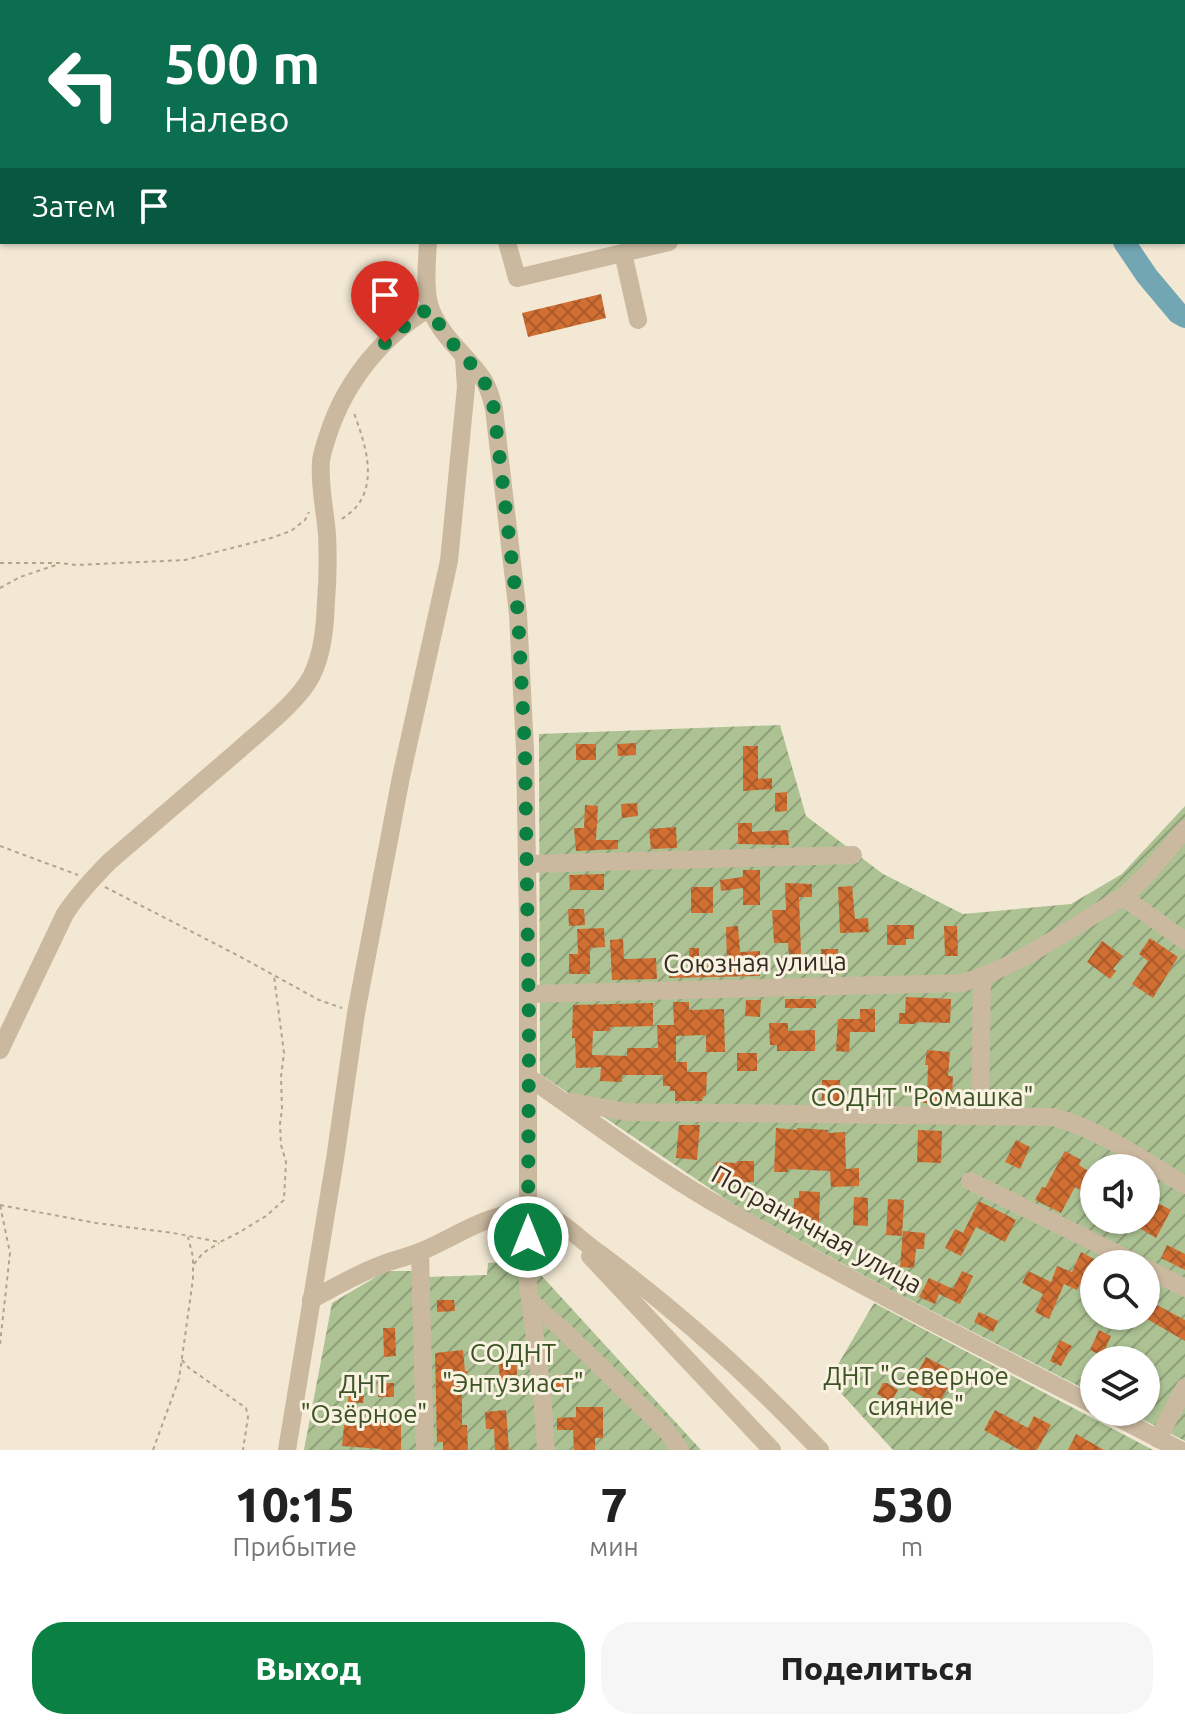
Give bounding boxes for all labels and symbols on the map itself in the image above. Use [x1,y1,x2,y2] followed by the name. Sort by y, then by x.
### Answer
[351,261,419,343] pin
[663,946,847,978] street label: Союзная улица
[810,1082,1034,1111] park label: СОДНТ "Ромашка"
[707,1159,927,1299] street label: Пограничная улица
[486,1195,570,1279] position arrow
[442,1338,584,1397] park label: СОДНТ "Энтузиаст"
[823,1361,1009,1420] park label: ДНТ "Северное сияние"
[300,1369,428,1428] park label: ДНТ "Озёрное"

